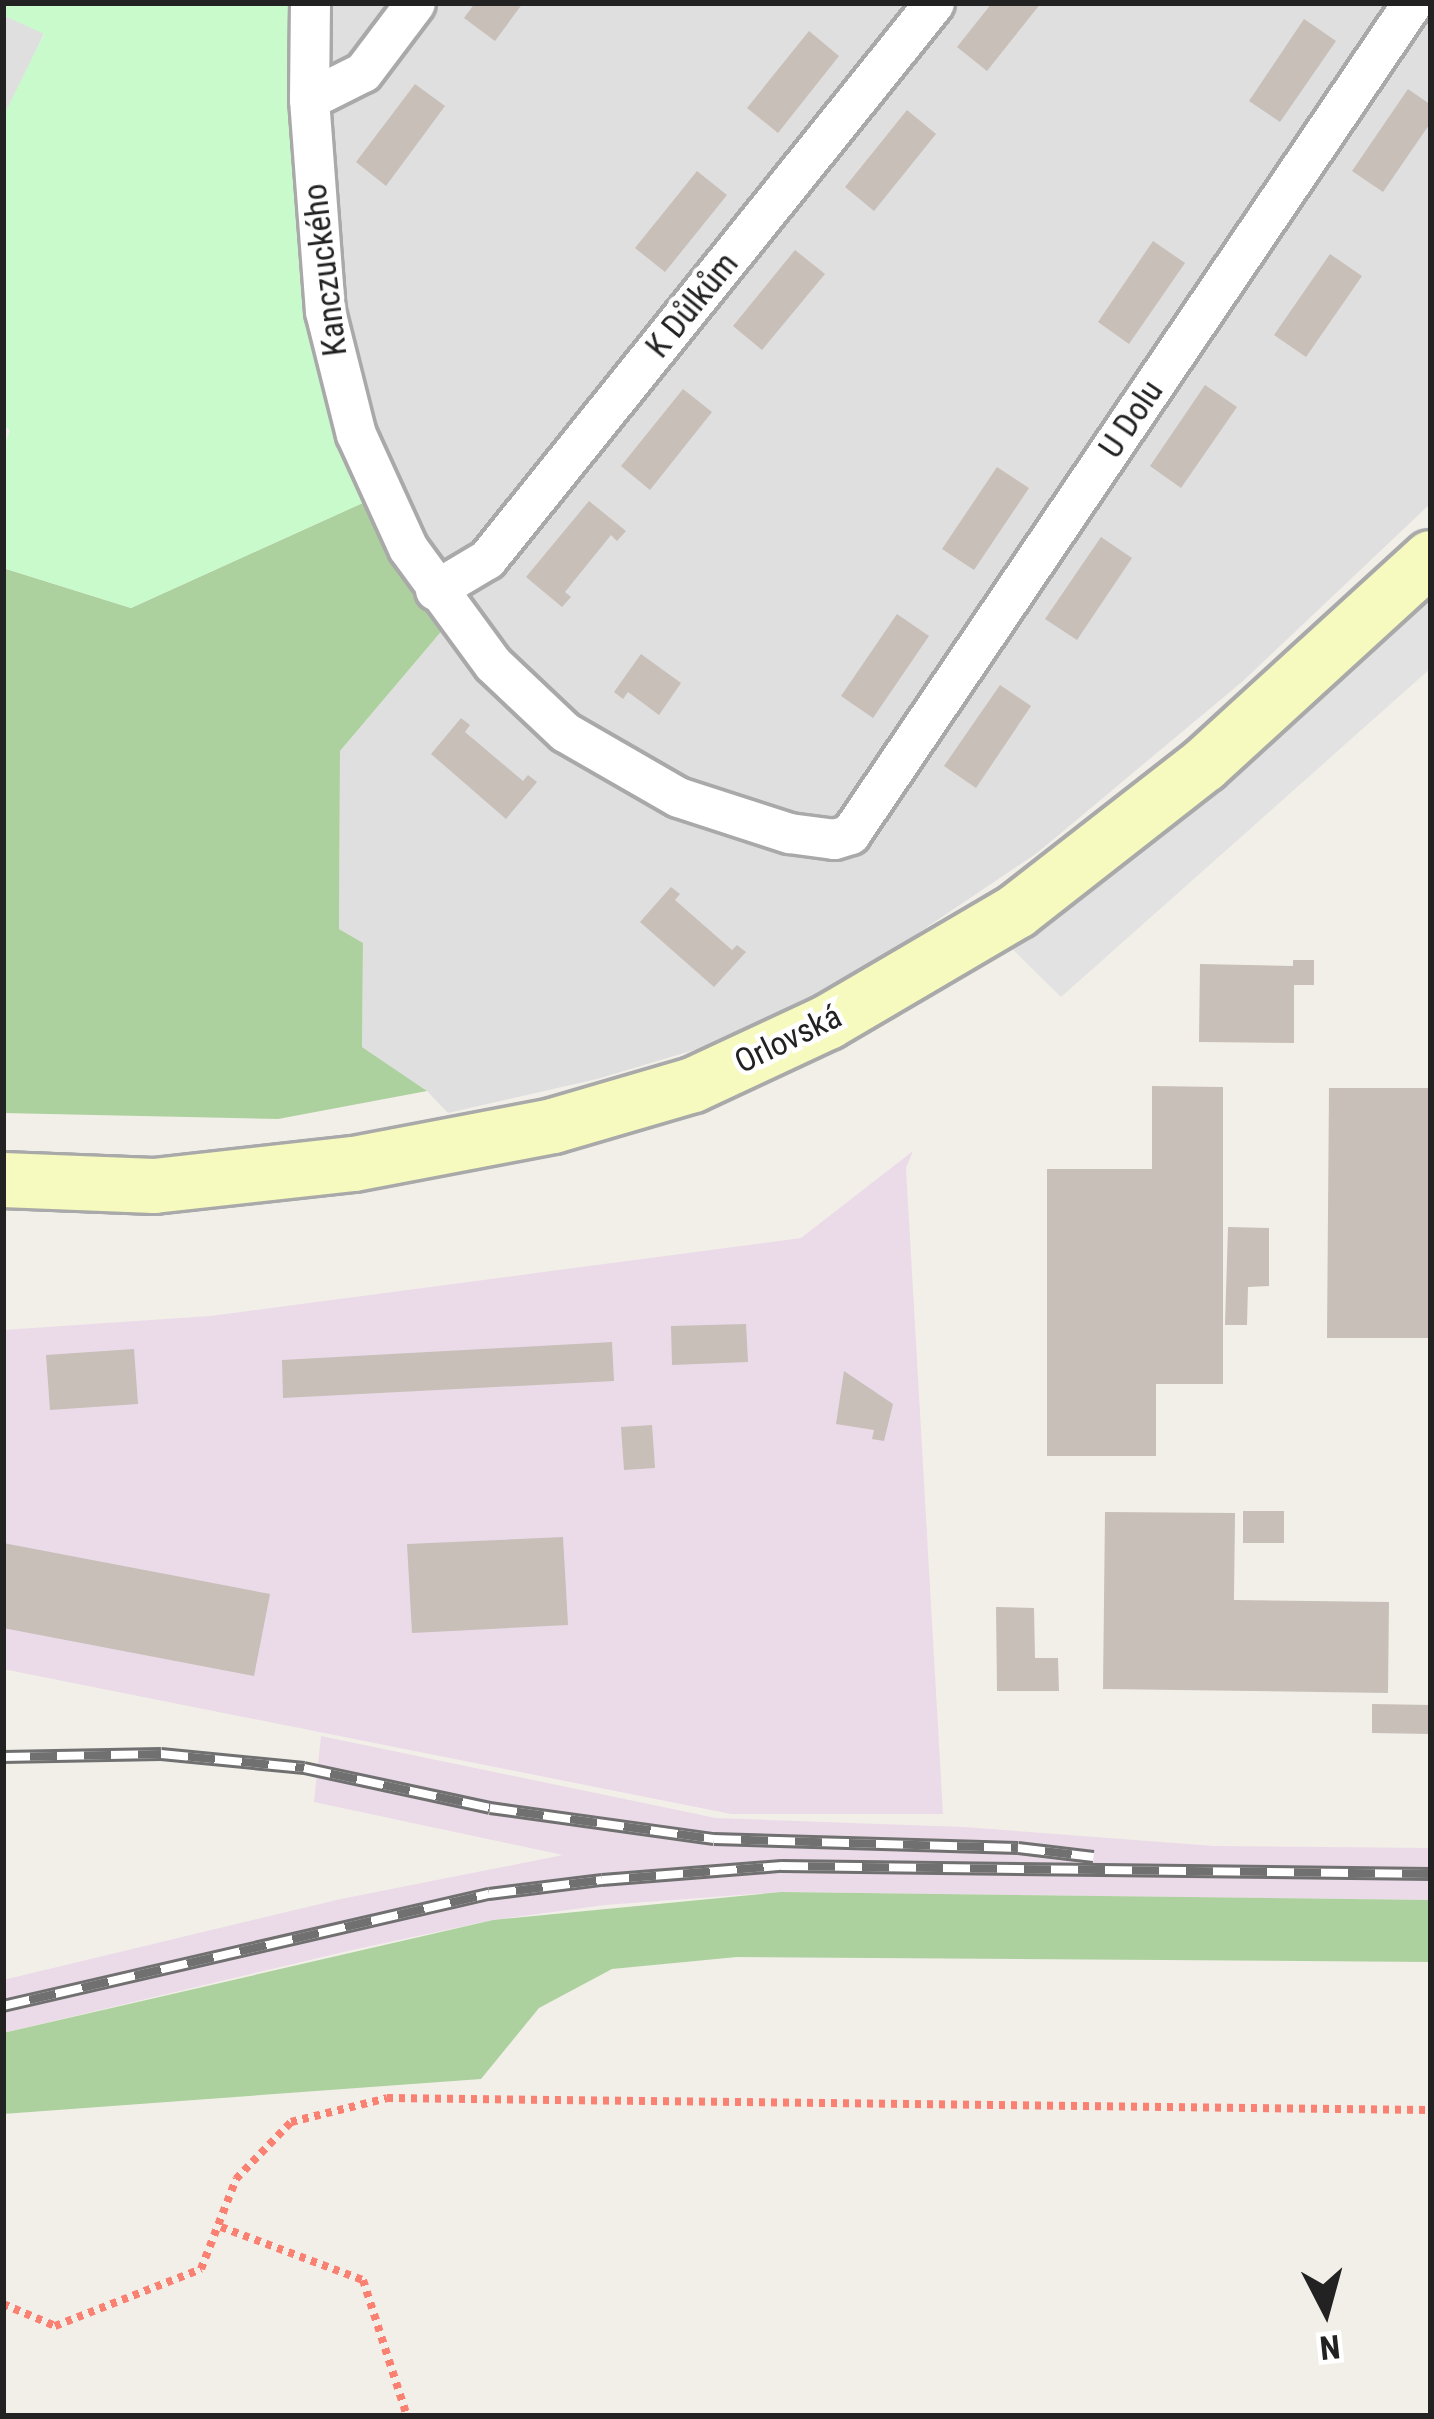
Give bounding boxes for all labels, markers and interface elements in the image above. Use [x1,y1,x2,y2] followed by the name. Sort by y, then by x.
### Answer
[295,182,355,358] street label: Kanczuckého
[638,245,746,365] street label: K Důlkům
[1091,373,1171,465] street label: U Dolu
[728,996,848,1082] street label: Orlovská
[1266,2251,1386,2371] north arrow
[1318,2327,1342,2368] text: N

